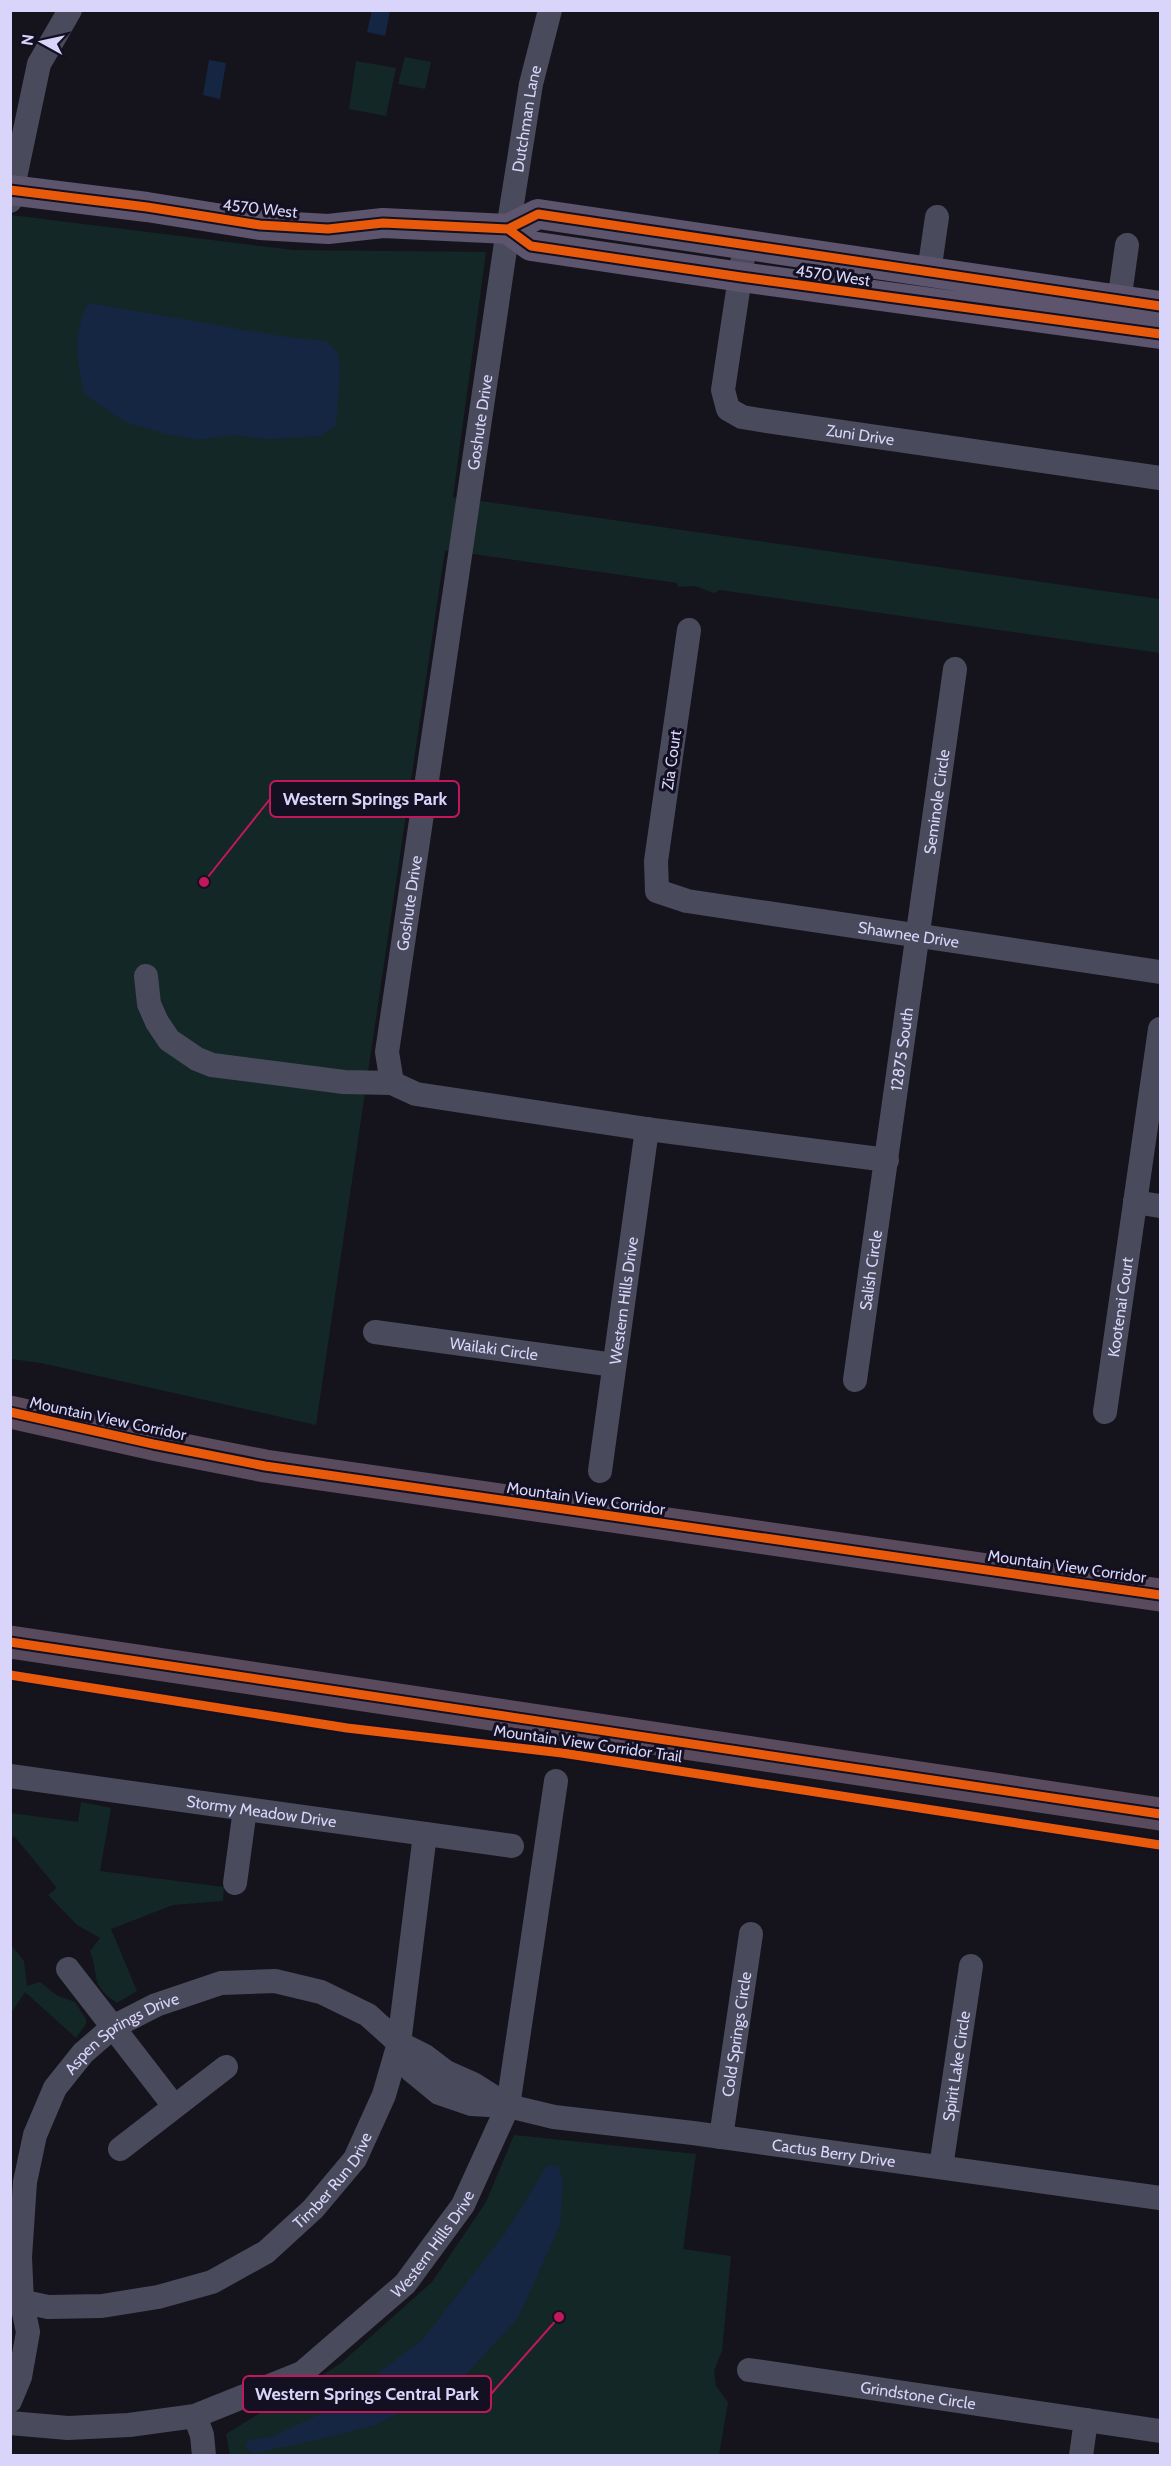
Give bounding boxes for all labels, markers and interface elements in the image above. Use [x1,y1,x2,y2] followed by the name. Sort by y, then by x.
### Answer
[12,12,72,72] north arrow
[17,33,38,47] text: N
[508,63,545,174] street label: Dutchman Lane
[222,195,299,222] street label: 4570 West
[794,261,872,290] street label: 4570 West
[464,373,496,471] street label: Goshute Drive
[825,421,896,449] street label: Zuni Drive
[658,728,685,791] street label: Zia Court
[920,748,954,856] street label: Seminole Circle
[270,781,459,817] callout: Western Springs Park
[283,788,448,810] text: Western Springs Park
[393,854,426,952] street label: Goshute Drive
[857,918,960,952] street label: Shawnee Drive
[887,1006,917,1092] street label: 12875 South
[856,1229,886,1312] street label: Salish Circle
[606,1236,642,1366] street label: Western Hills Drive
[1104,1255,1137,1358] street label: Kootenai Court
[448,1333,539,1364] street label: Wailaki Circle
[28,1393,189,1445] street label: Mountain View Corridor
[506,1478,667,1519] street label: Mountain View Corridor
[987,1546,1148,1587] street label: Mountain View Corridor
[492,1721,684,1766] street label: Mountain View Corridor Trail
[185,1792,338,1831] street label: Stormy Meadow Drive
[718,1970,755,2098] street label: Cold Springs Circle
[61,1989,181,2078] street label: Aspen Springs Drive
[939,2010,974,2123] street label: Spirit Lake Circle
[289,2129,376,2233] street label: Timber Run Drive
[771,2135,897,2171] street label: Cactus Berry Drive
[387,2188,478,2302] street label: Western Hills Drive
[243,2376,491,2412] callout: Western Springs Central Park
[859,2378,977,2414] street label: Grindstone Circle
[255,2383,479,2405] text: Western Springs Central Park

